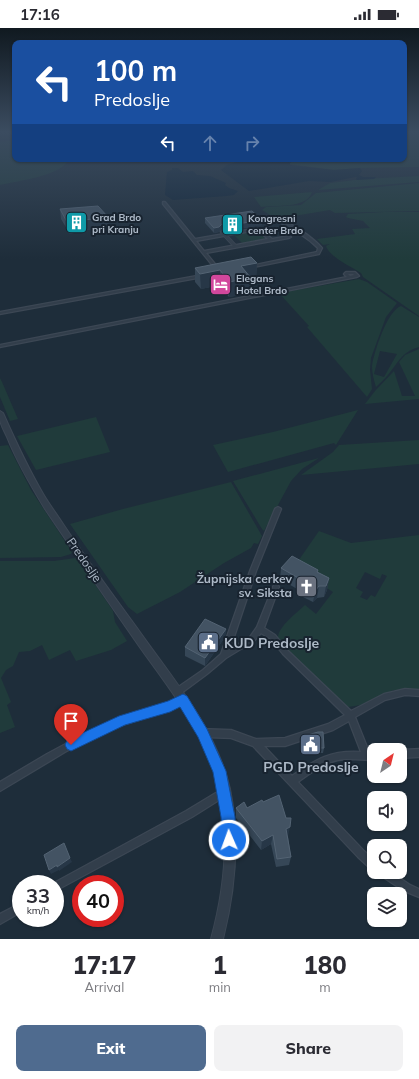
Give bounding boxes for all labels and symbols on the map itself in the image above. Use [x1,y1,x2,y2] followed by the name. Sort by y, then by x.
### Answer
[64,210,90,236] building icon: Grad Brdo pri Kranju
[92,211,141,236] place label: Grad Brdo pri Kranju
[220,211,246,237] building icon: Kongresni center Brdo
[248,212,303,237] place label: Kongresni center Brdo
[207,271,233,297] hotel icon: Elegans Hotel Brdo
[236,272,287,297] place label: Elegans Hotel Brdo
[64,535,105,585] street label: Predoslje
[197,571,292,600] place label: Župnijska cerkev sv. Siksta
[294,573,320,599] church icon: Župnijska cerkev sv. Siksta
[195,630,221,656] public building icon: KUD Predoslje
[224,634,320,652] place label: KUD Predoslje
[54,704,88,745] pin
[298,732,324,758] public building icon: PGD Predoslje
[367,743,407,783] north arrow
[263,758,359,776] place label: PGD Predoslje
[208,819,250,861] position arrow
[72,875,124,927] speed limit sign: 40

